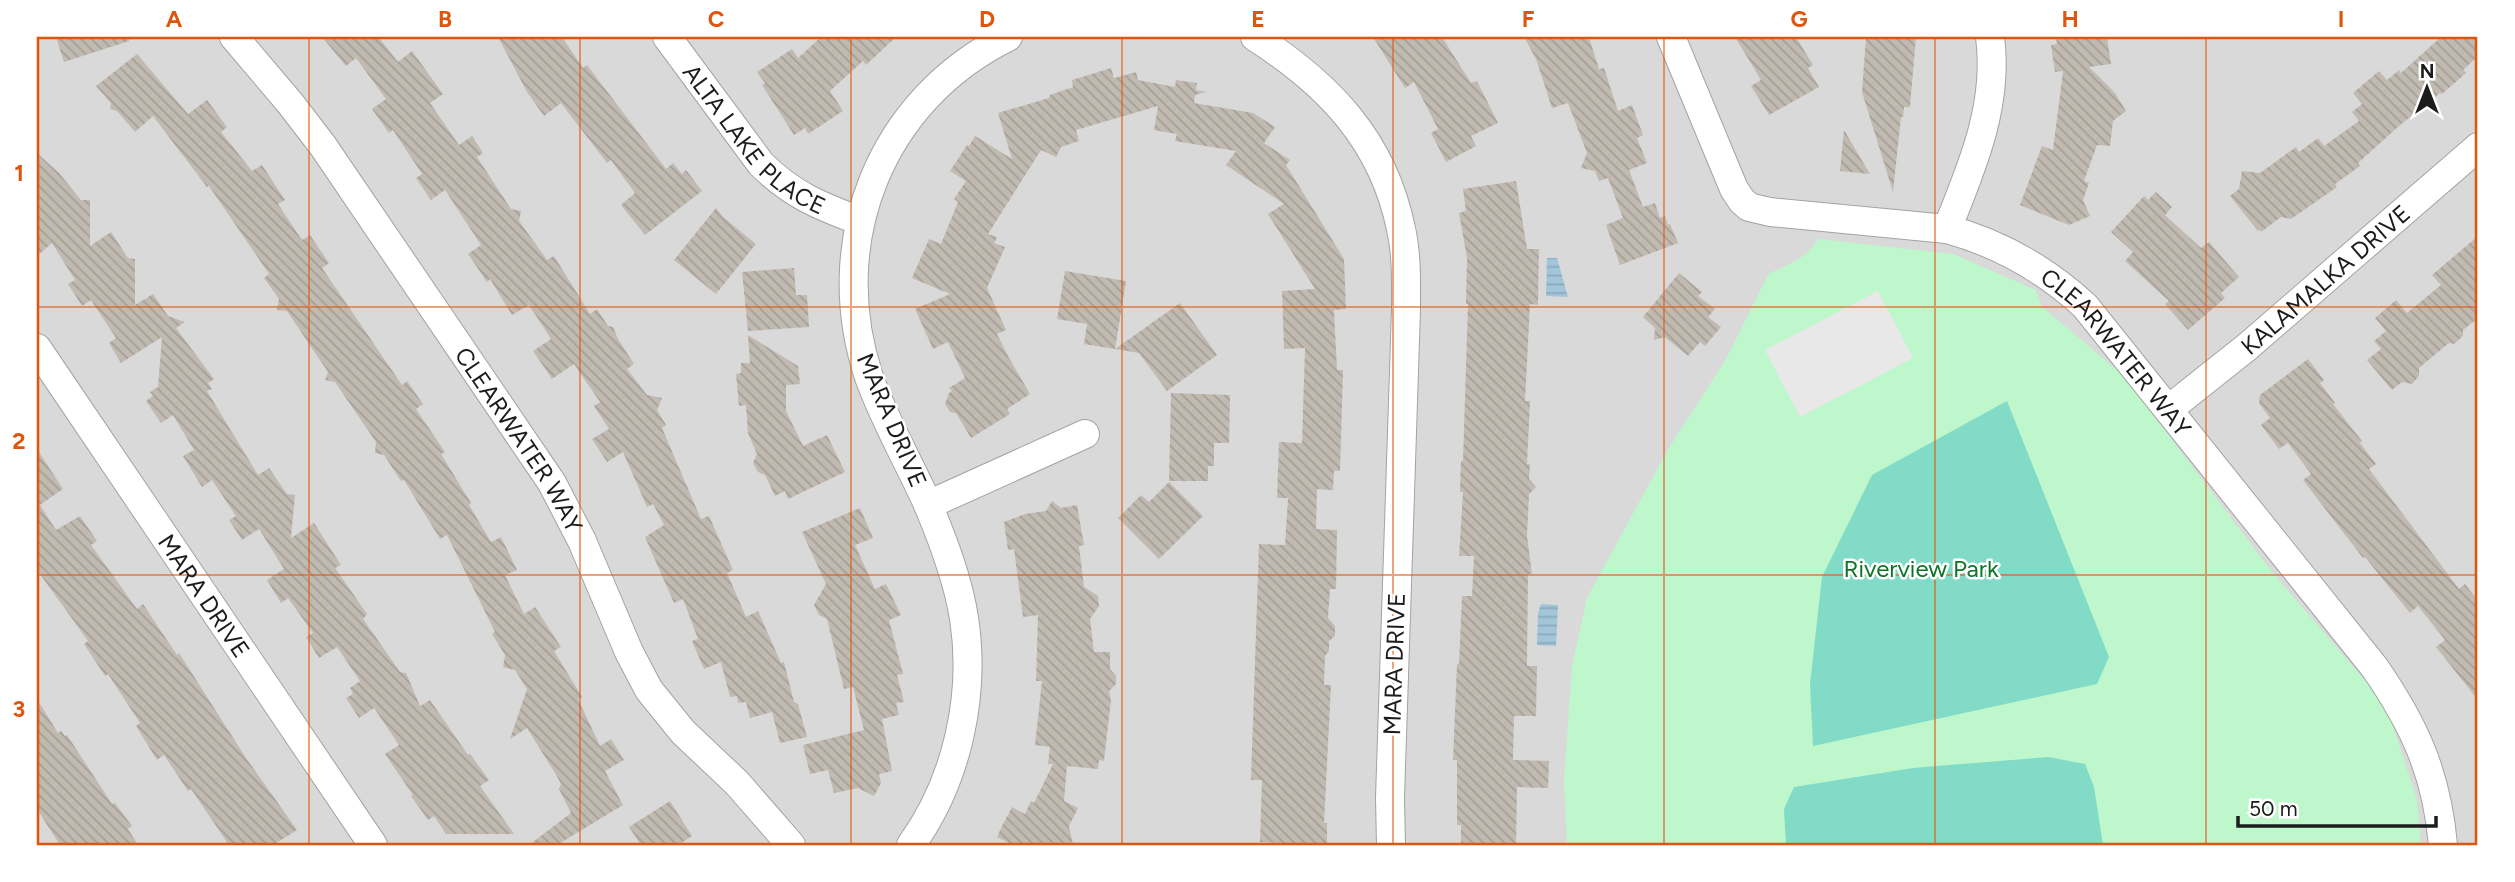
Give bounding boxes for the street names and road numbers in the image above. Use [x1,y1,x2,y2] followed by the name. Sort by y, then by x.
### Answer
[677,58,830,220] street label: ALTA LAKE PLACE
[2235,198,2416,360] street label: KALAMALKA DRIVE
[2036,262,2198,442] street label: CLEARWATER WAY
[449,341,590,537] street label: CLEARWATER WAY
[851,349,933,491] street label: MARA DRIVE
[152,528,256,663] street label: MARA DRIVE
[1377,592,1411,736] street label: MARA DRIVE

